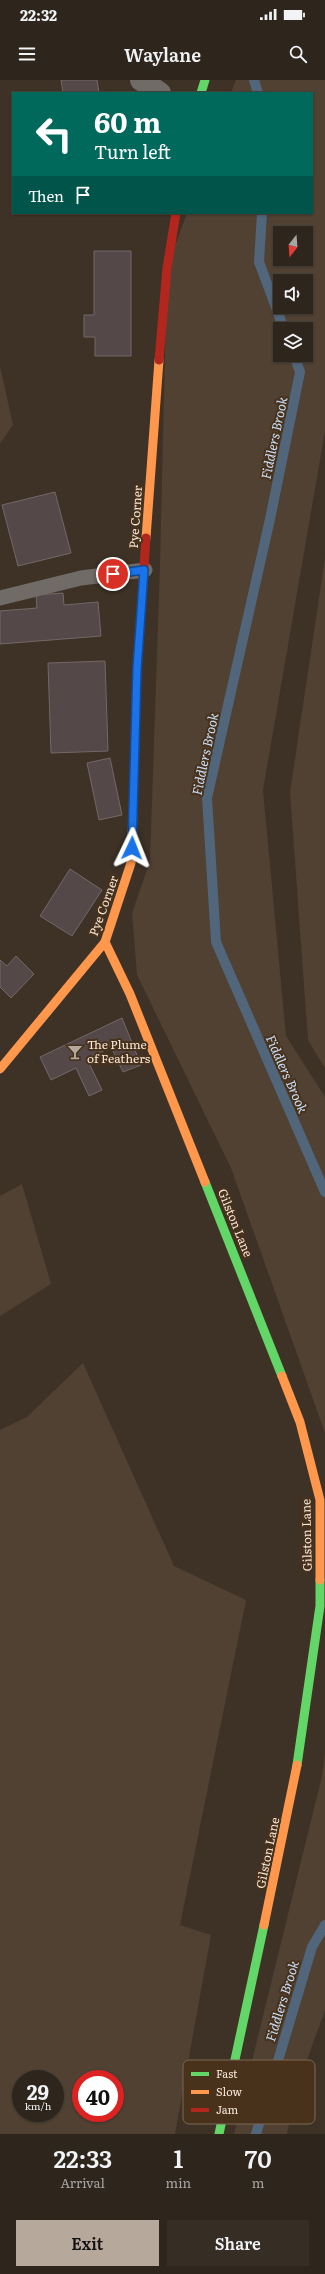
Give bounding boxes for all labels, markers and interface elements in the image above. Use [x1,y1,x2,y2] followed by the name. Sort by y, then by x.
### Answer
[20,3,57,26] text: 22:32
[124,41,201,68] text: Waylane
[16,43,38,65] icon: menu
[287,43,309,65] icon: search
[94,100,161,142] text: 60 m
[28,108,80,160] icon: left
[94,138,171,165] text: Turn left
[28,184,64,207] text: Then
[72,184,94,206] icon: arrive
[273,226,313,266] north arrow
[273,226,313,362] map controls
[273,274,313,314] button: sound
[273,322,313,362] button: layers
[256,394,292,481] water label: Fiddlers Brook
[124,485,146,549] street label: Pye Corner
[96,557,130,591] pin
[102,563,124,585] icon: arrive
[187,710,223,797] water label: Fiddlers Brook
[111,827,153,869] position arrow
[84,873,122,938] street label: Pye Corner
[262,1032,314,1117] water label: Fiddlers Brook
[87,1035,151,1067] place label: The Plume of Feathers
[66,1043,84,1061] bar icon: The Plume of Feathers
[214,1186,258,1260] street label: Gilston Lane
[296,1499,316,1571] street label: Gilston Lane
[251,1815,283,1890] street label: Gilston Lane
[260,1957,303,2044] water label: Fiddlers Brook
[183,2060,315,2124] legend
[216,2065,238,2081] text: Fast
[72,2070,124,2122] speed limit sign: 40
[27,2076,49,2106] text: 29
[216,2083,242,2099] text: Slow
[25,2098,51,2113] text: km/h
[216,2101,239,2117] text: Jam
[53,2140,112,2175] text: 22:33
[173,2140,183,2175] text: 1
[244,2140,272,2175] text: 70
[61,2173,105,2192] text: Arrival
[166,2173,191,2192] text: min
[252,2173,264,2192] text: m
[16,2220,159,2266] button: Exit
[167,2220,309,2266] button: Share

